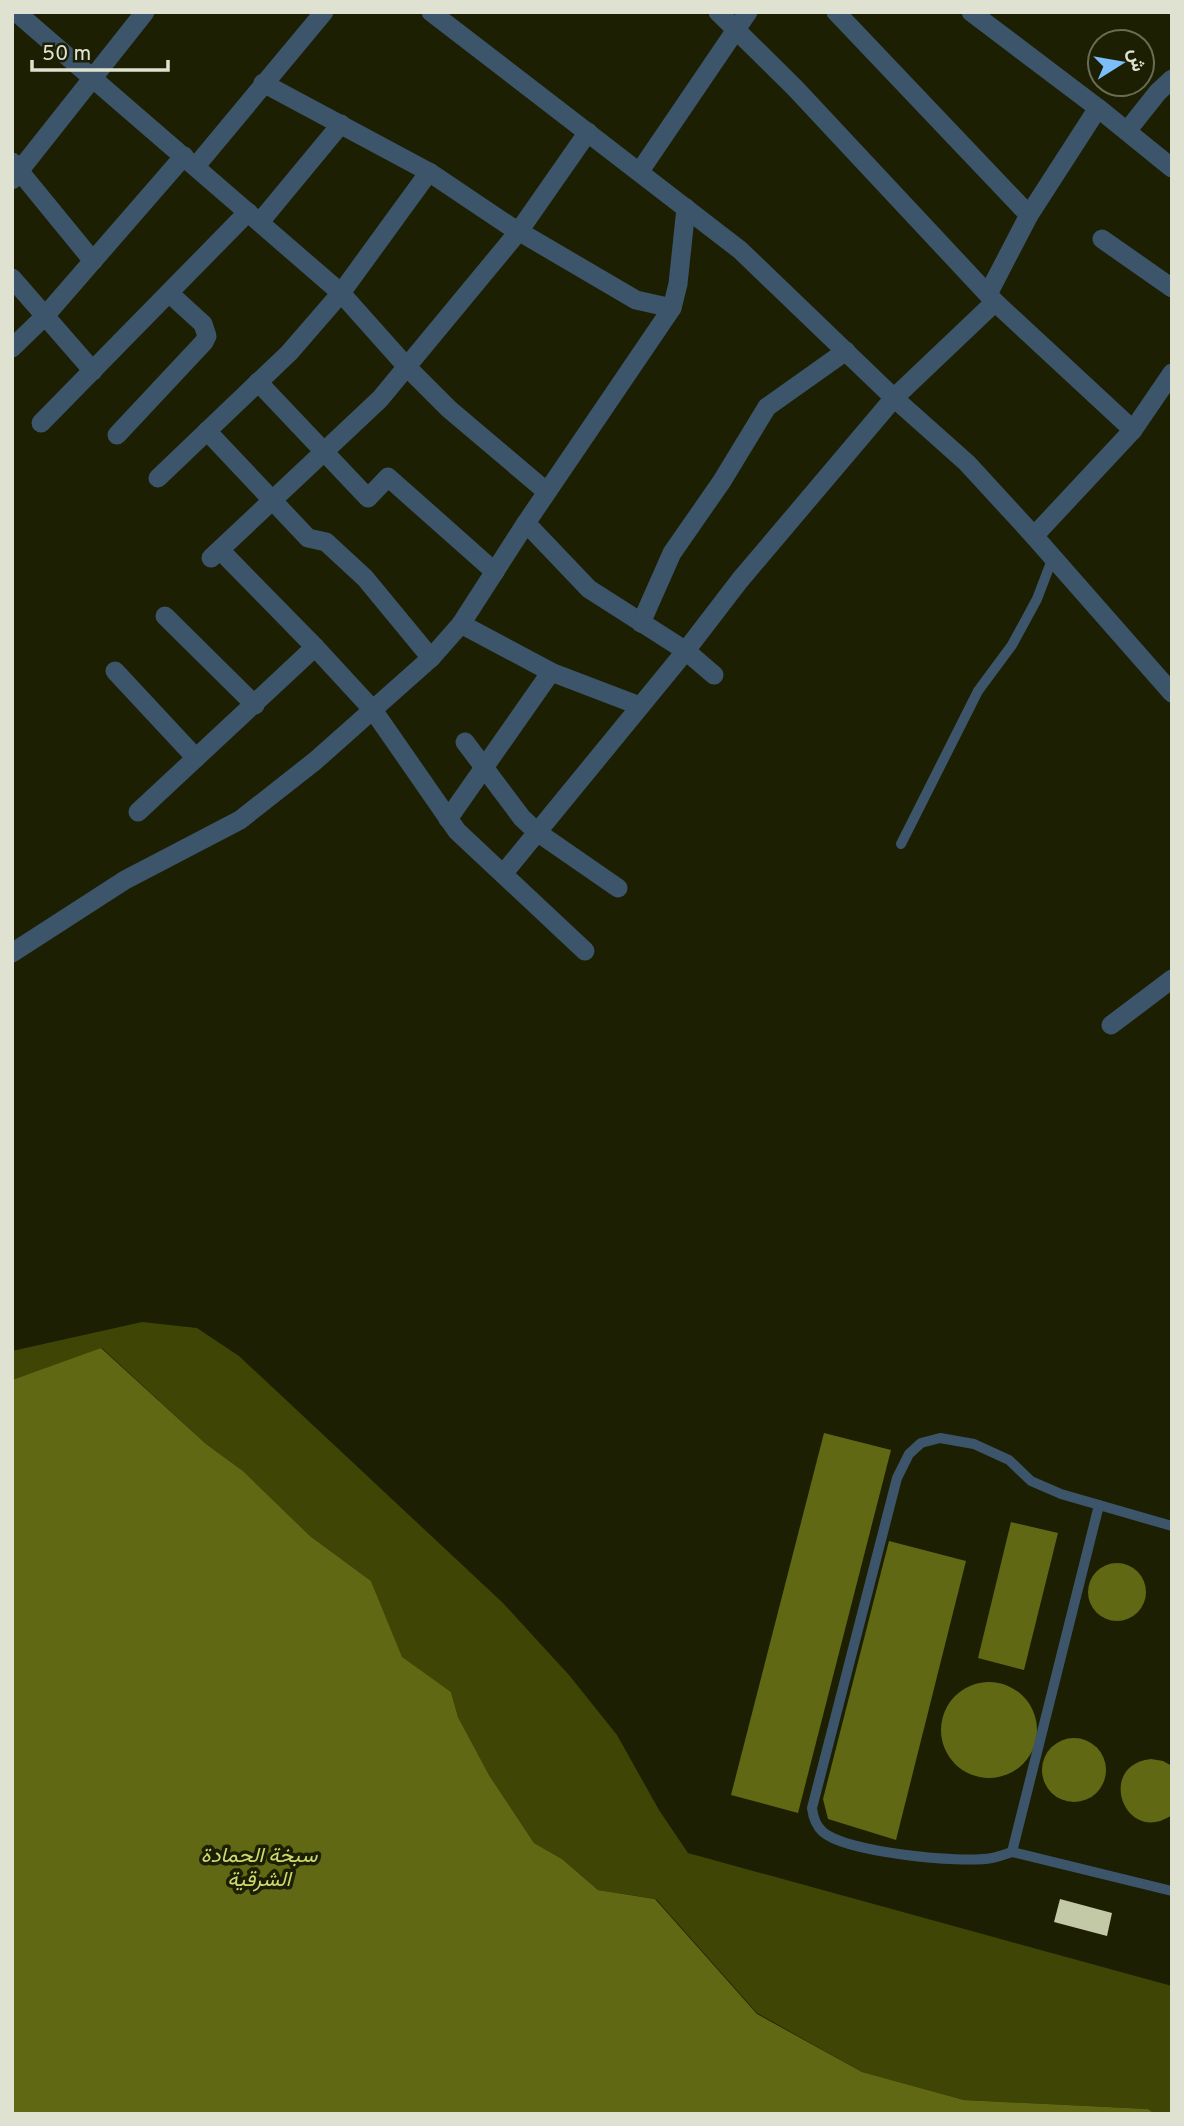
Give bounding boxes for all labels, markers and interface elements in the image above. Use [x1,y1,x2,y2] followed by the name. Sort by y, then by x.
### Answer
[32,28,168,72] scale bar
[1086,28,1156,98] north arrow
[42,41,91,68] text: 50 m
[1122,47,1150,74] text: ش
[201,1843,318,1894] water label: سبخة الحمادة الشرقية

